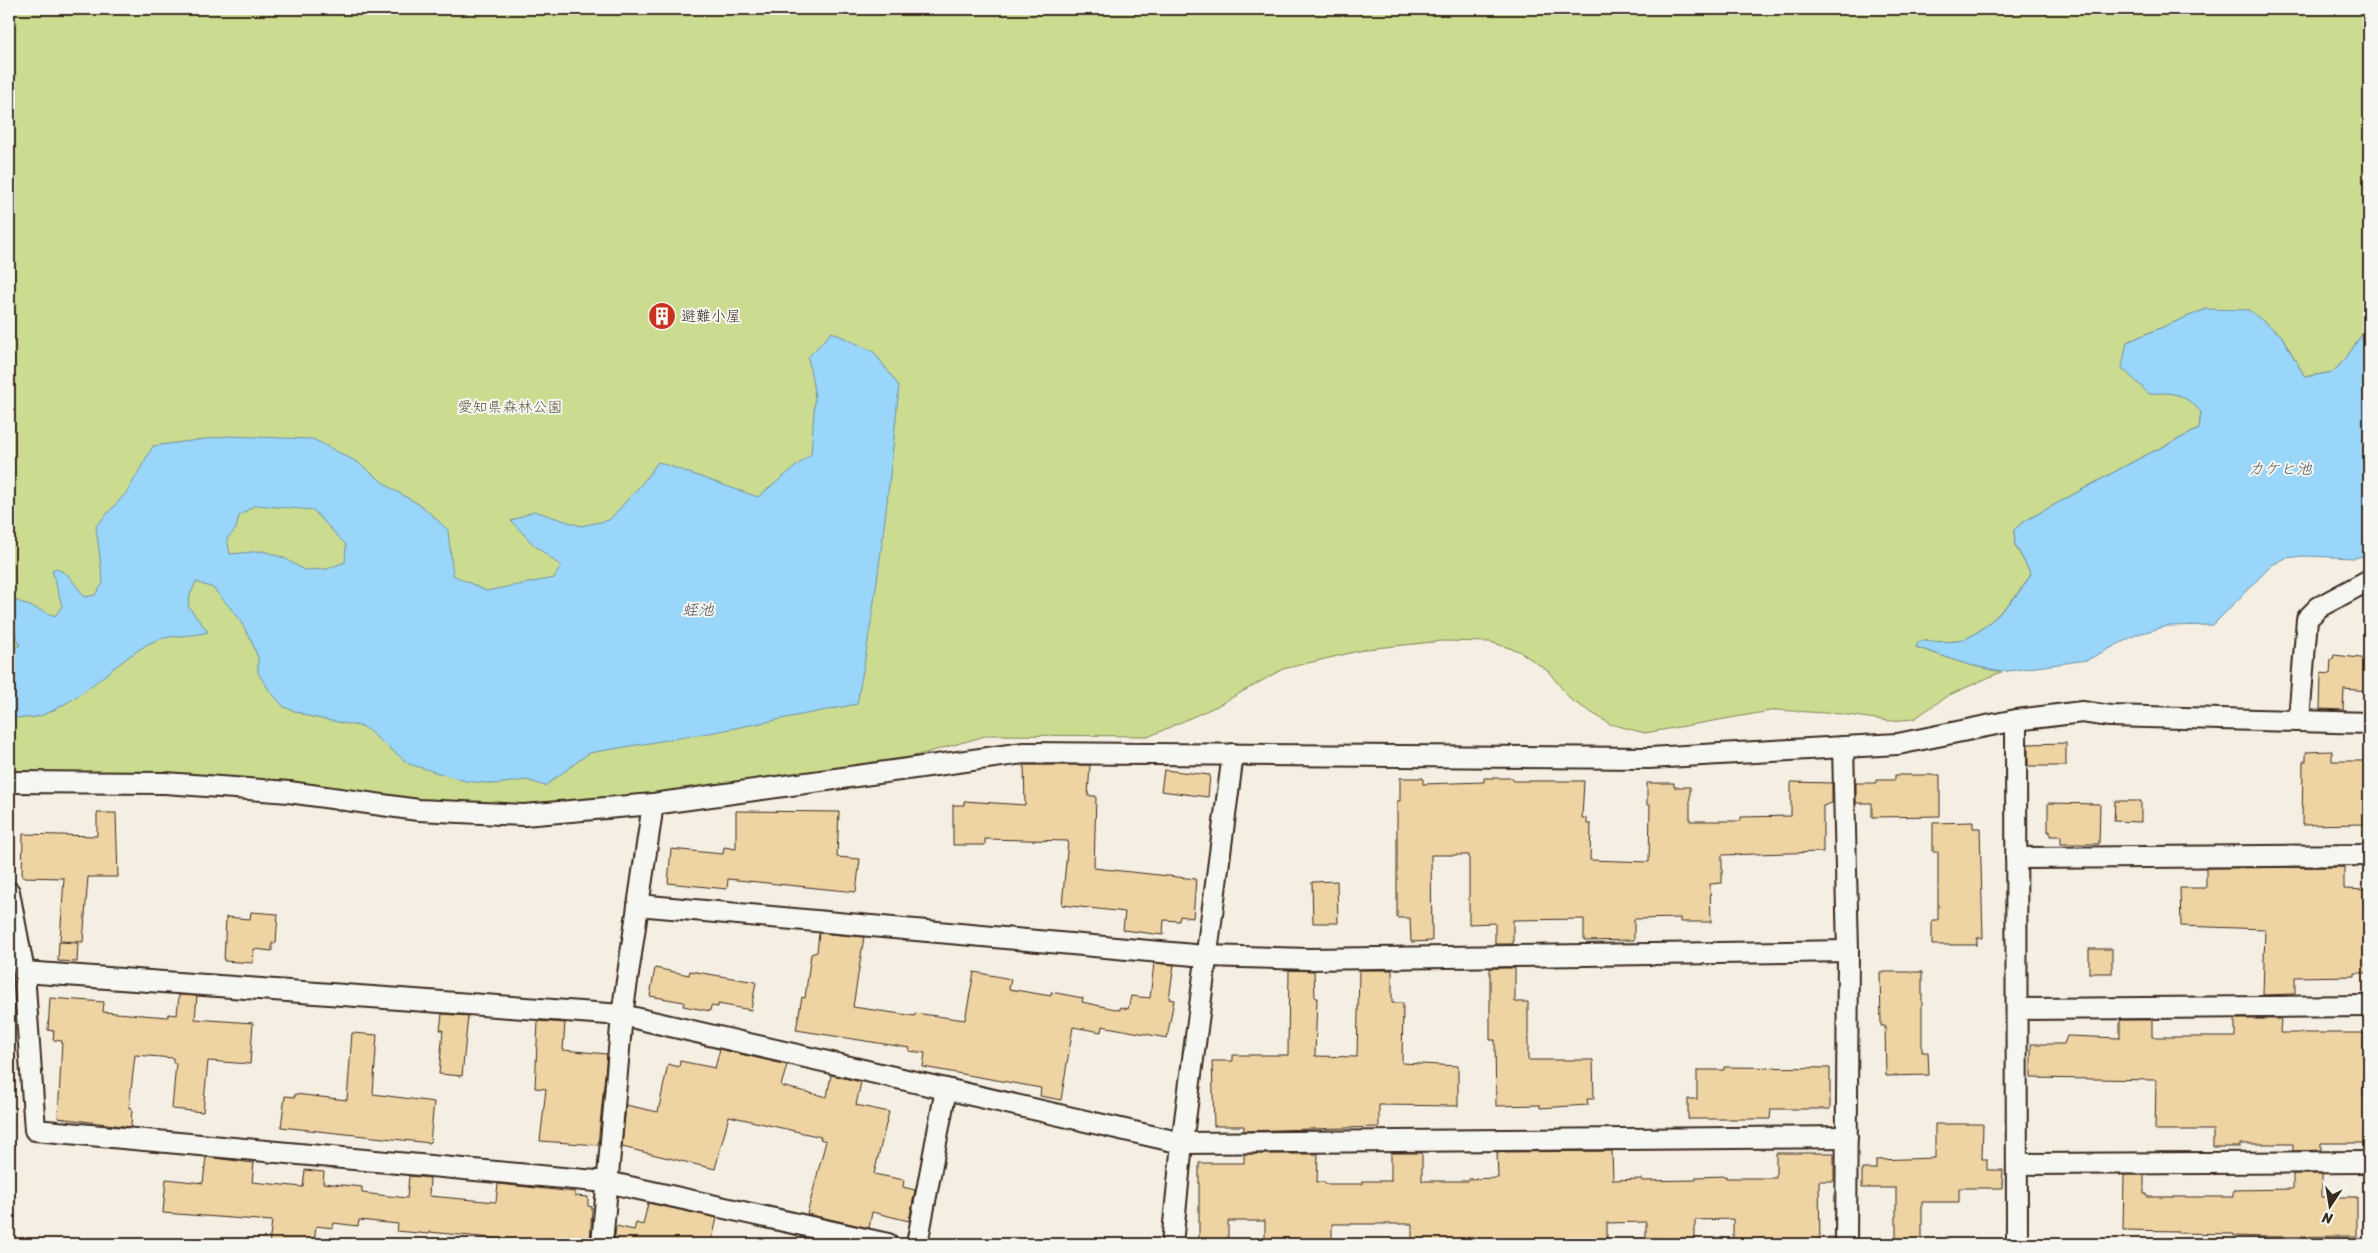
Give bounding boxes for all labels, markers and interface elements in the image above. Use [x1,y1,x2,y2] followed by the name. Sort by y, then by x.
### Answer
[647,301,677,331] building icon: 避難小屋
[681,303,741,329] place label: 避難小屋
[457,394,563,420] park label: 愛知県森林公園
[2248,454,2313,483] water label: カケヒ池
[682,595,715,624] water label: 蛭池
[2306,1180,2356,1230] north arrow
[2320,1205,2336,1232] text: N

